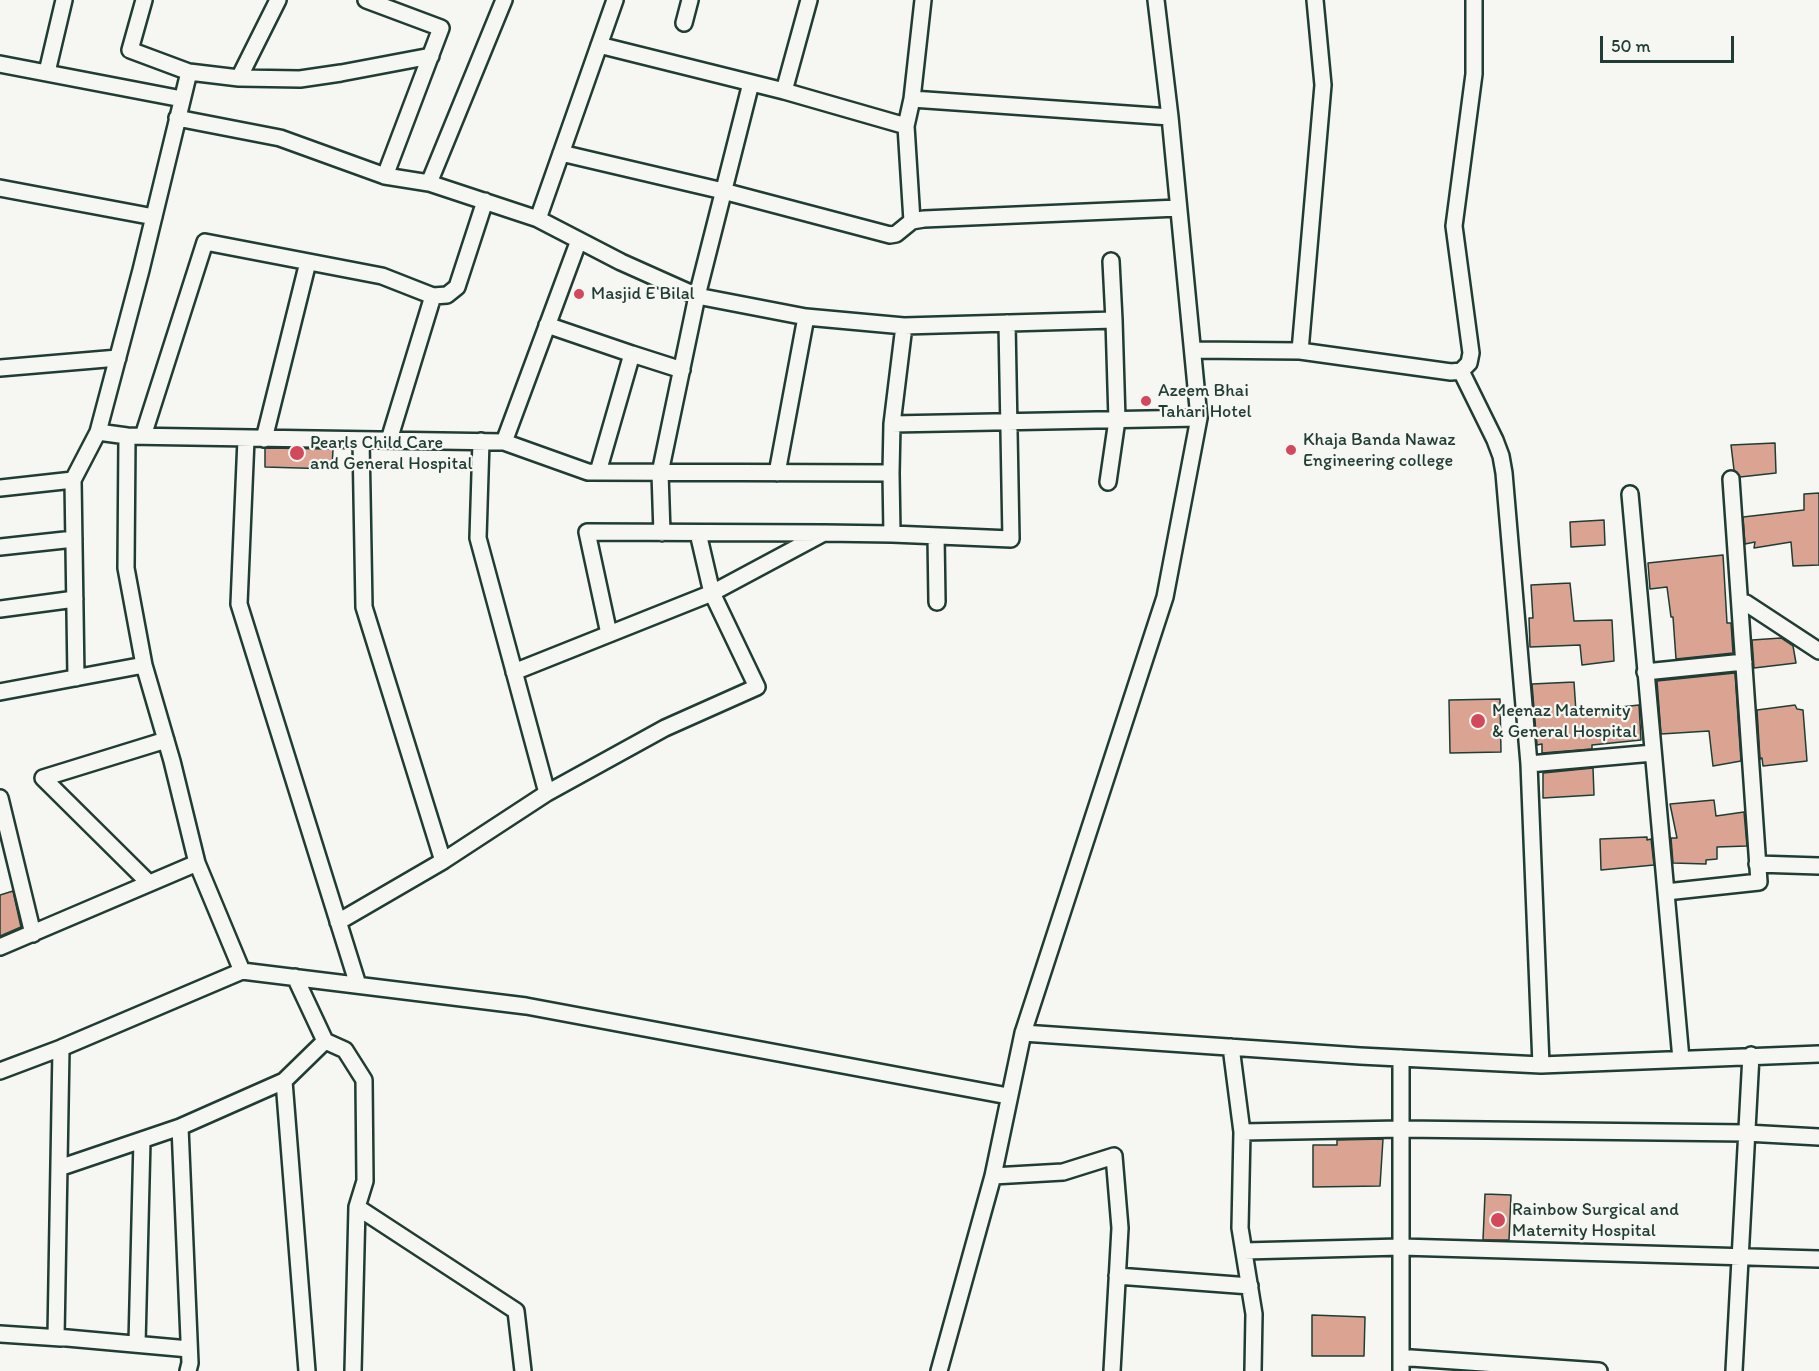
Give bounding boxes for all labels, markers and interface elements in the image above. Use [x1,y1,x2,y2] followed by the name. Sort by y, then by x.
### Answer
[1603,24,1736,62] scale bar
[1611,35,1651,57] text: 50 m
[591,283,695,305] place label: Masjid E Bilal
[572,287,586,301] marker: Masjid E Bilal
[1158,380,1252,422] place label: Azeem Bhai Tahari Hotel
[1139,394,1153,408] marker: Azeem Bhai Tahari Hotel
[1303,429,1455,472] place label: Khaja Banda Nawaz Engineering college
[310,432,473,474] place label: Pearls Child Care and General Hospital
[1284,443,1298,457] marker: Khaja Banda Nawaz Engineering college
[288,444,306,462] marker: Pearls Child Care and General Hospital
[1492,700,1637,742] place label: Meenaz Maternity & General Hospital
[1469,712,1487,730] marker: Meenaz Maternity & General Hospital
[1512,1199,1679,1242] place label: Rainbow Surgical and Maternity Hospital
[1489,1211,1507,1229] marker: Rainbow Surgical and Maternity Hospital

